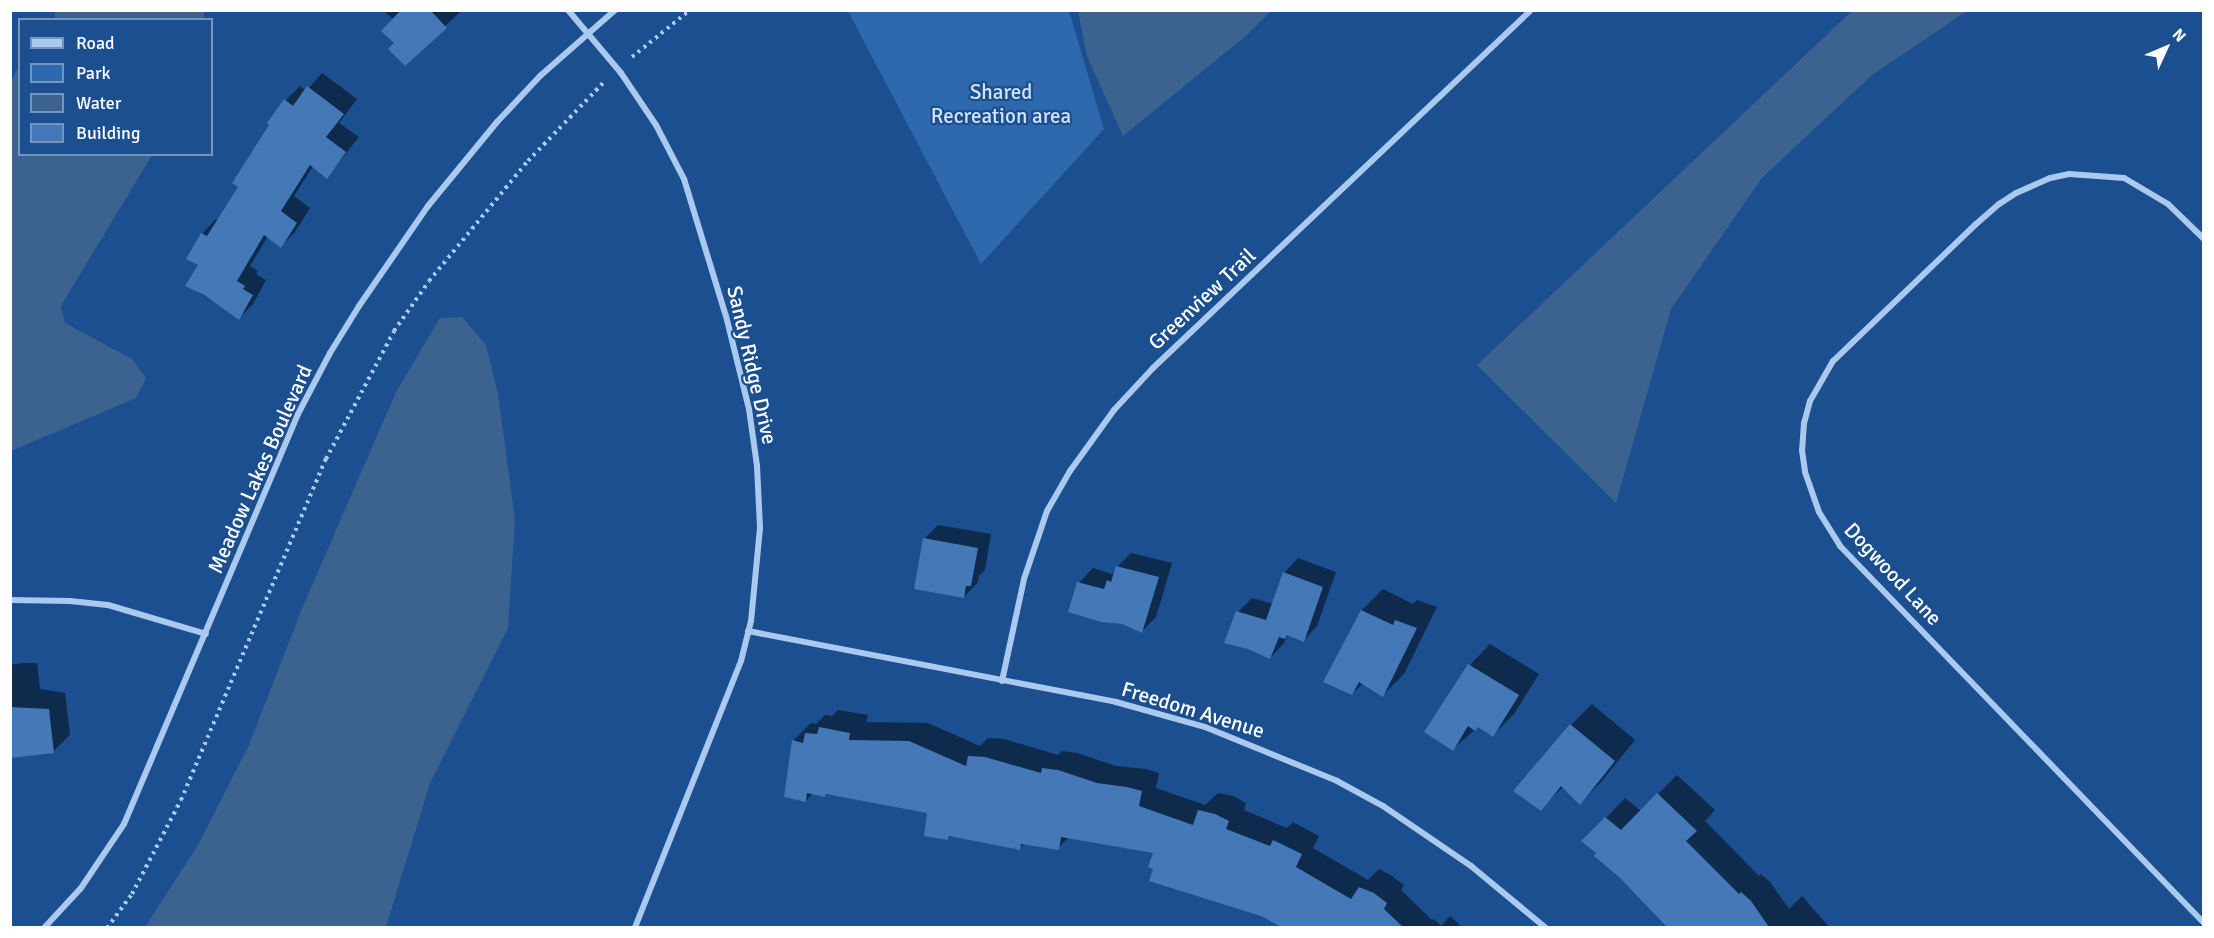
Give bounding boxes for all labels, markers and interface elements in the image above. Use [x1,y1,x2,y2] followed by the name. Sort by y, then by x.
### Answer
[18,18,213,156] legend
[2136,18,2196,78] north arrow
[2168,25,2190,46] text: N
[76,32,115,54] text: Road
[76,62,111,84] text: Park
[931,79,1071,129] park label: Shared Recreation area
[76,92,121,114] text: Water
[76,122,140,144] text: Building
[1143,243,1261,355] street label: Greenview Trail
[722,283,782,447] street label: Sandy Ridge Drive
[203,361,317,577] street label: Meadow Lakes Boulevard
[1839,517,1947,631] street label: Dogwood Lane
[1119,676,1267,744] street label: Freedom Avenue

